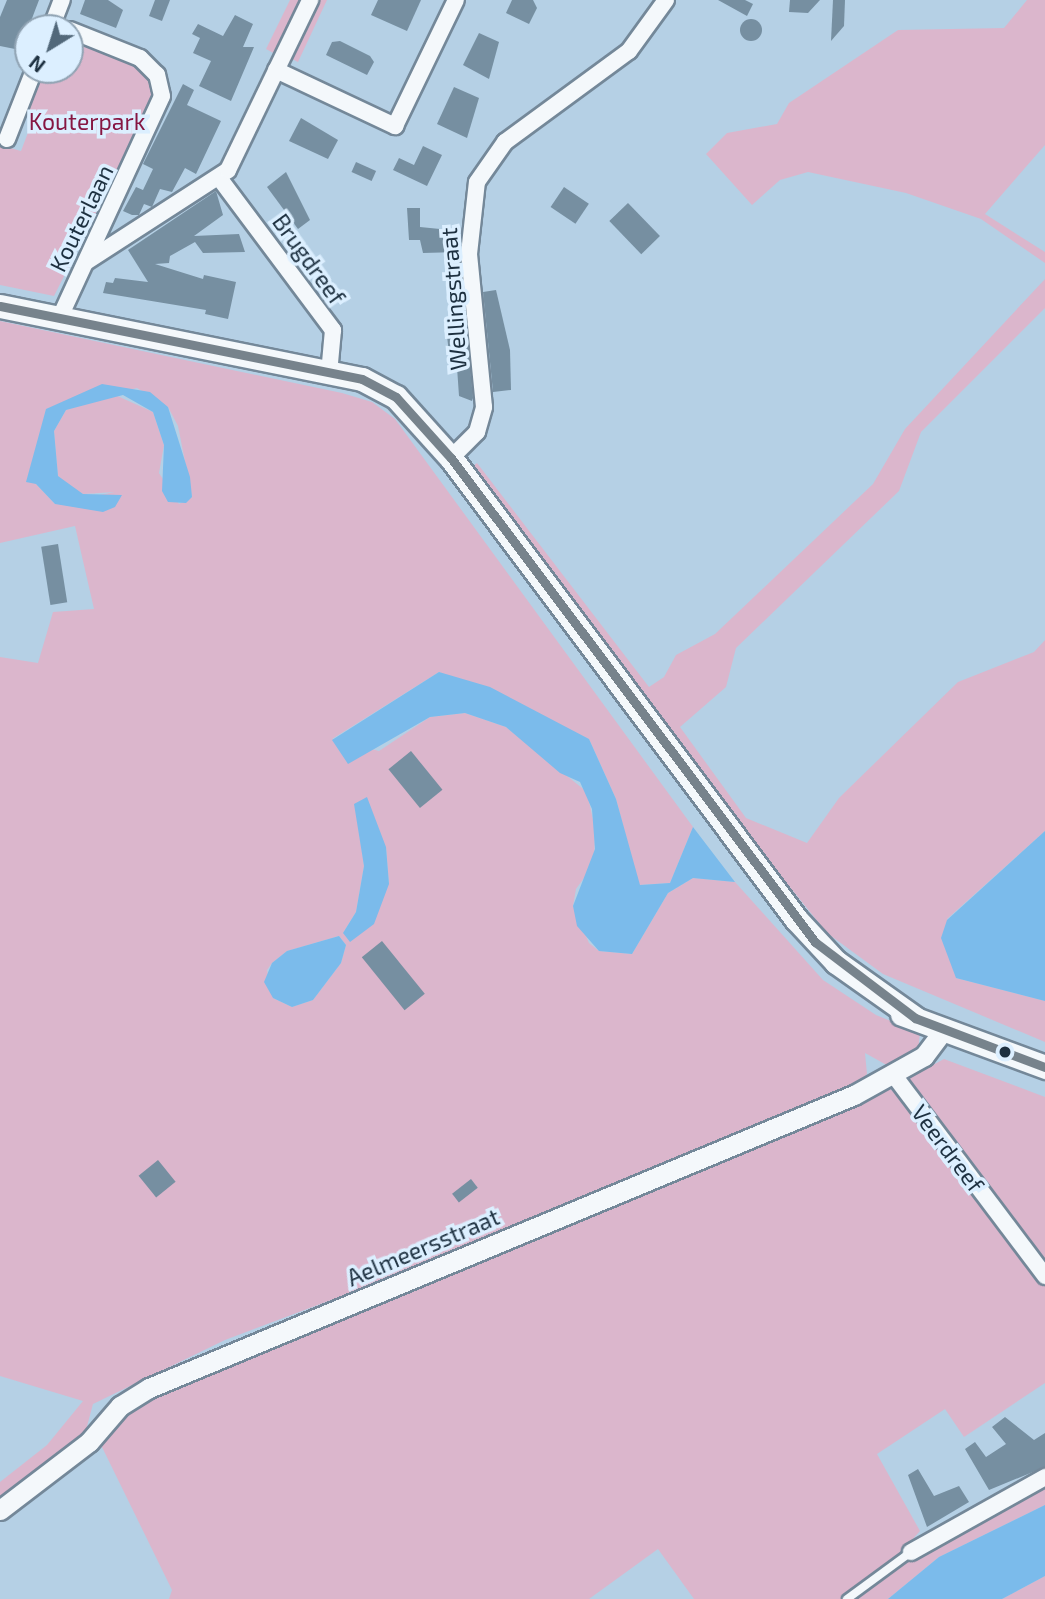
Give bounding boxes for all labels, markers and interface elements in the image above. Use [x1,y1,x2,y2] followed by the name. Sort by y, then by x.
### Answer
[14,14,84,84] north arrow
[25,51,49,78] text: N
[29,107,145,135] park label: Kouterpark
[43,160,119,276] street label: Kouterlaan
[267,208,351,310] street label: Brugdreef
[434,227,472,371] street label: Wellingstraat
[998,1045,1012,1059] unlabelled marker
[906,1099,990,1197] street label: Veerdreef
[343,1202,503,1292] street label: Aelmeersstraat

